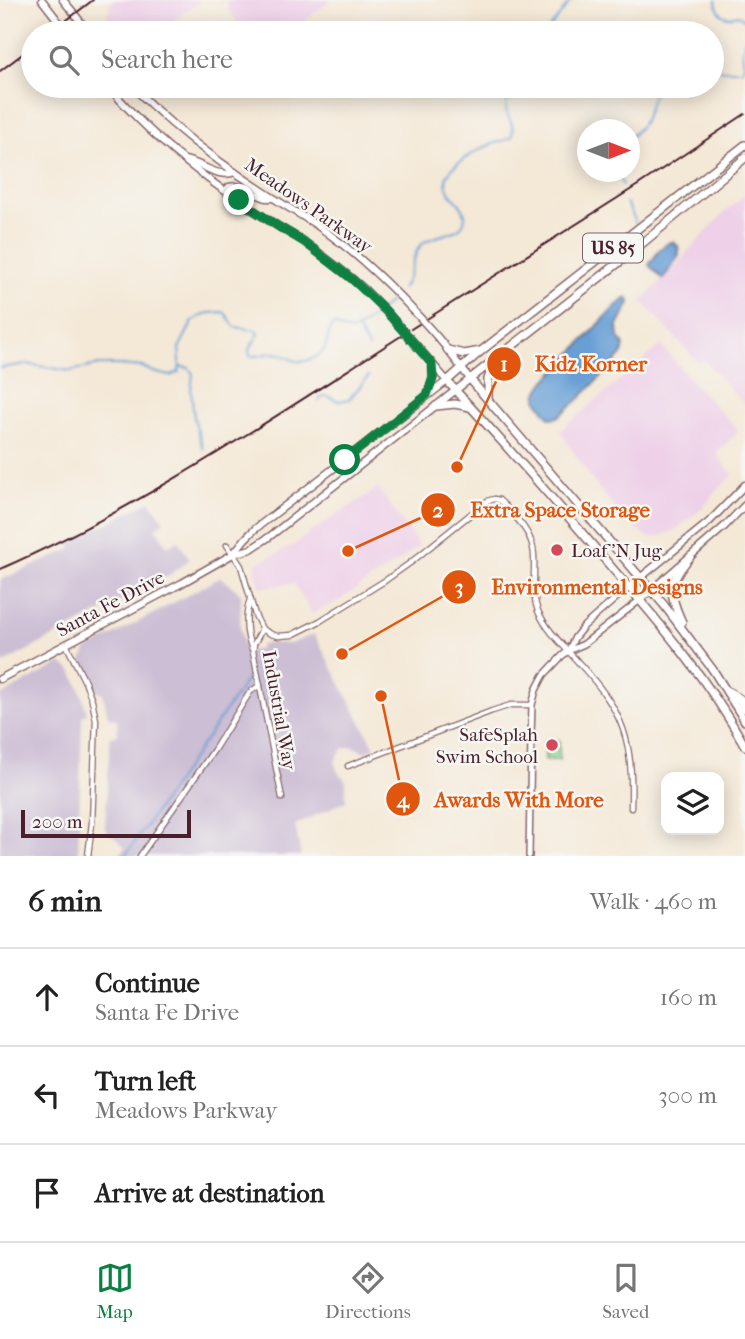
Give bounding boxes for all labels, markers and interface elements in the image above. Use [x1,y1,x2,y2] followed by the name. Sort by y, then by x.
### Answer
[21,21,724,98] search box
[45,41,83,79] icon: search
[101,44,233,75] text: Search here
[577,119,640,182] north arrow
[240,154,377,258] street label: Meadows Parkway
[223,184,254,215] route end
[583,234,643,262] road number: US 85
[486,343,661,385] callout: Kidz Korner
[500,352,508,376] text: 1
[535,352,648,376] text: Kidz Korner
[329,444,360,475] route start
[421,489,663,531] callout: Extra Space Storage
[433,498,444,522] text: 2
[470,498,650,522] text: Extra Space Storage
[571,540,662,562] place label: Loaf 'N Jug
[549,542,565,558] marker: Loaf 'N Jug
[53,566,168,642] street label: Santa Fe Drive
[442,566,716,608] callout: Environmental Designs
[455,575,463,599] text: 3
[491,575,703,599] text: Environmental Designs
[258,649,301,773] street label: Industrial Way
[436,724,538,768] place label: SafeSplah Swim School
[544,737,560,753] marker: SafeSplah Swim School
[661,772,724,835] map controls
[661,772,724,835] button: layers
[385,778,618,820] callout: Awards With More
[396,788,411,813] text: 4
[432,788,604,812] text: Awards With More
[21,807,191,839] scale bar
[32,811,83,833] text: 200 m
[28,884,102,919] text: 6 min
[590,888,717,915] text: Walk · 460 m
[95,968,200,999] text: Continue
[28,978,66,1016] icon: ahead
[660,984,717,1011] text: 160 m
[95,999,239,1026] text: Santa Fe Drive
[95,1066,196,1097] text: Turn left
[28,1076,66,1114] icon: left
[658,1082,717,1109] text: 300 m
[95,1097,277,1124] text: Meadows Parkway
[28,1174,66,1212] icon: arrive
[95,1178,325,1209] text: Arrive at destination
[96,1259,134,1323] tab: Map
[325,1259,411,1323] tab: Directions
[602,1259,649,1323] tab: Saved

